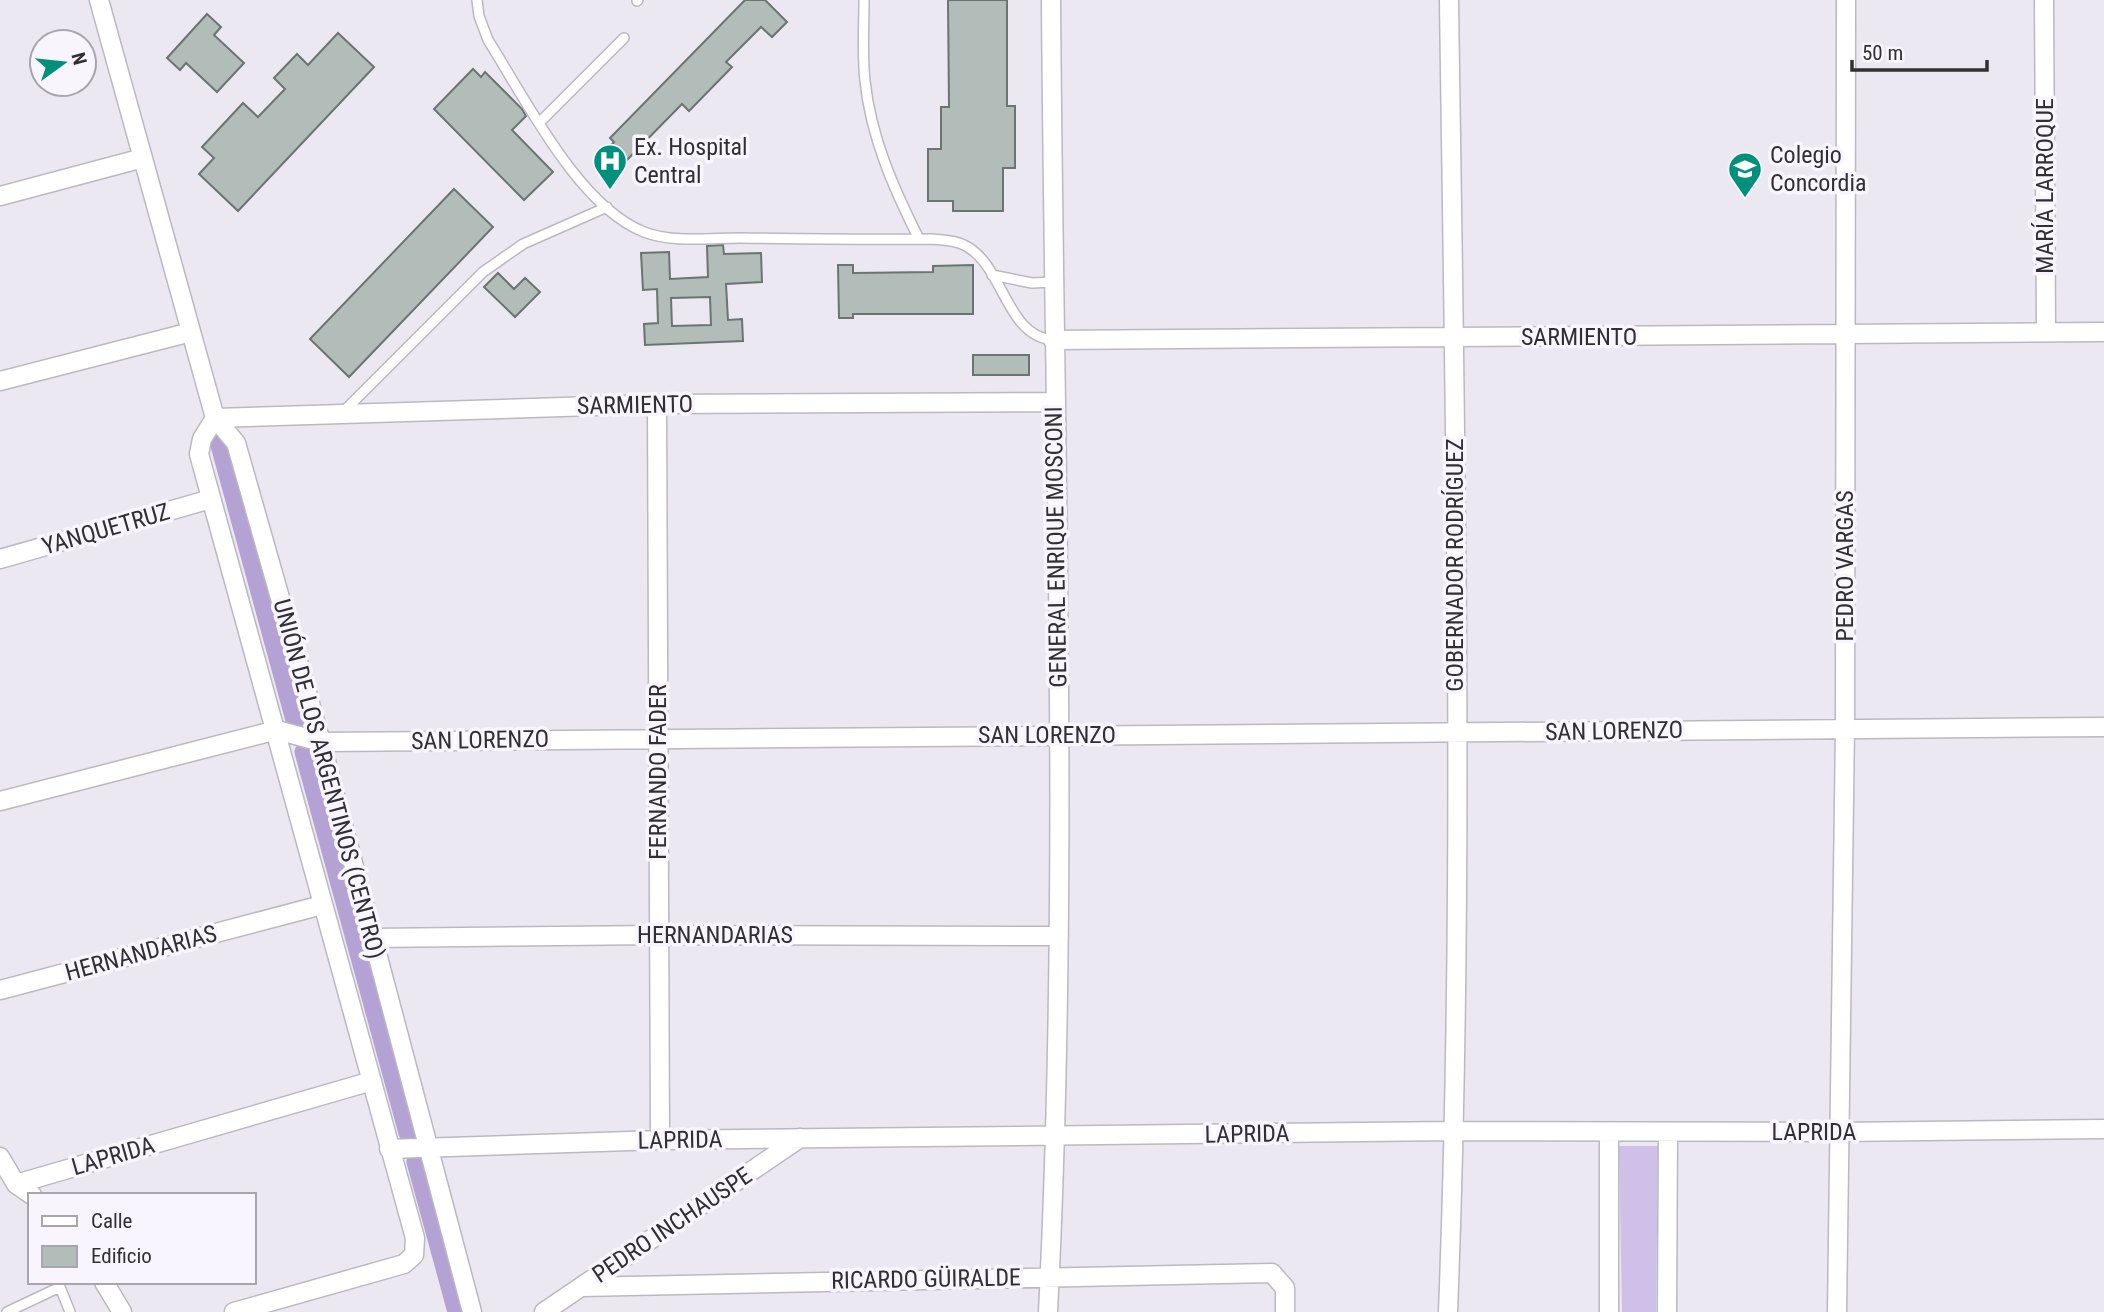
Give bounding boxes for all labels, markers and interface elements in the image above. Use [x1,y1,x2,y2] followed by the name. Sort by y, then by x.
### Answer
[28,28,98,98] north arrow
[1852,28,1987,72] scale bar
[1862,41,1903,65] text: 50 m
[66,50,92,67] text: N
[2031,98,2059,274] street label: MARÍA LARROQUE
[634,133,748,189] place label: Ex. Hospital Central
[1770,141,1866,197] place label: Colegio Concordia
[591,142,629,191] hospital icon: Ex. Hospital Central
[1726,150,1764,199] school or university icon: Colegio Concordia
[1521,323,1637,351] street label: SARMIENTO
[577,390,693,420] street label: SARMIENTO
[1040,406,1072,688] street label: GENERAL ENRIQUE MOSCONI
[1441,438,1469,692] street label: GOBERNADOR RODRÍGUEZ
[1831,490,1859,642] street label: PEDRO VARGAS
[39,497,173,561] street label: YANQUETRUZ
[267,596,391,962] street label: UNIÓN DE LOS ARGENTINOS (CENTRO)
[644,684,672,860] street label: FERNANDO FADER
[1545,716,1683,746] street label: SAN LORENZO
[978,721,1116,749] street label: SAN LORENZO
[411,725,549,755] street label: SAN LORENZO
[62,919,220,987] street label: HERNANDARIAS
[637,921,793,949] street label: HERNANDARIAS
[1772,1118,1857,1146] street label: LAPRIDA
[1204,1119,1290,1149] street label: LAPRIDA
[637,1125,723,1155] street label: LAPRIDA
[68,1131,158,1181] street label: LAPRIDA
[587,1161,757,1289] street label: PEDRO INCHAUSPE
[28,1193,256,1284] legend
[91,1209,133,1233] text: Calle
[91,1244,152,1268] text: Edificio
[831,1263,1021,1295] street label: RICARDO GÜIRALDE

